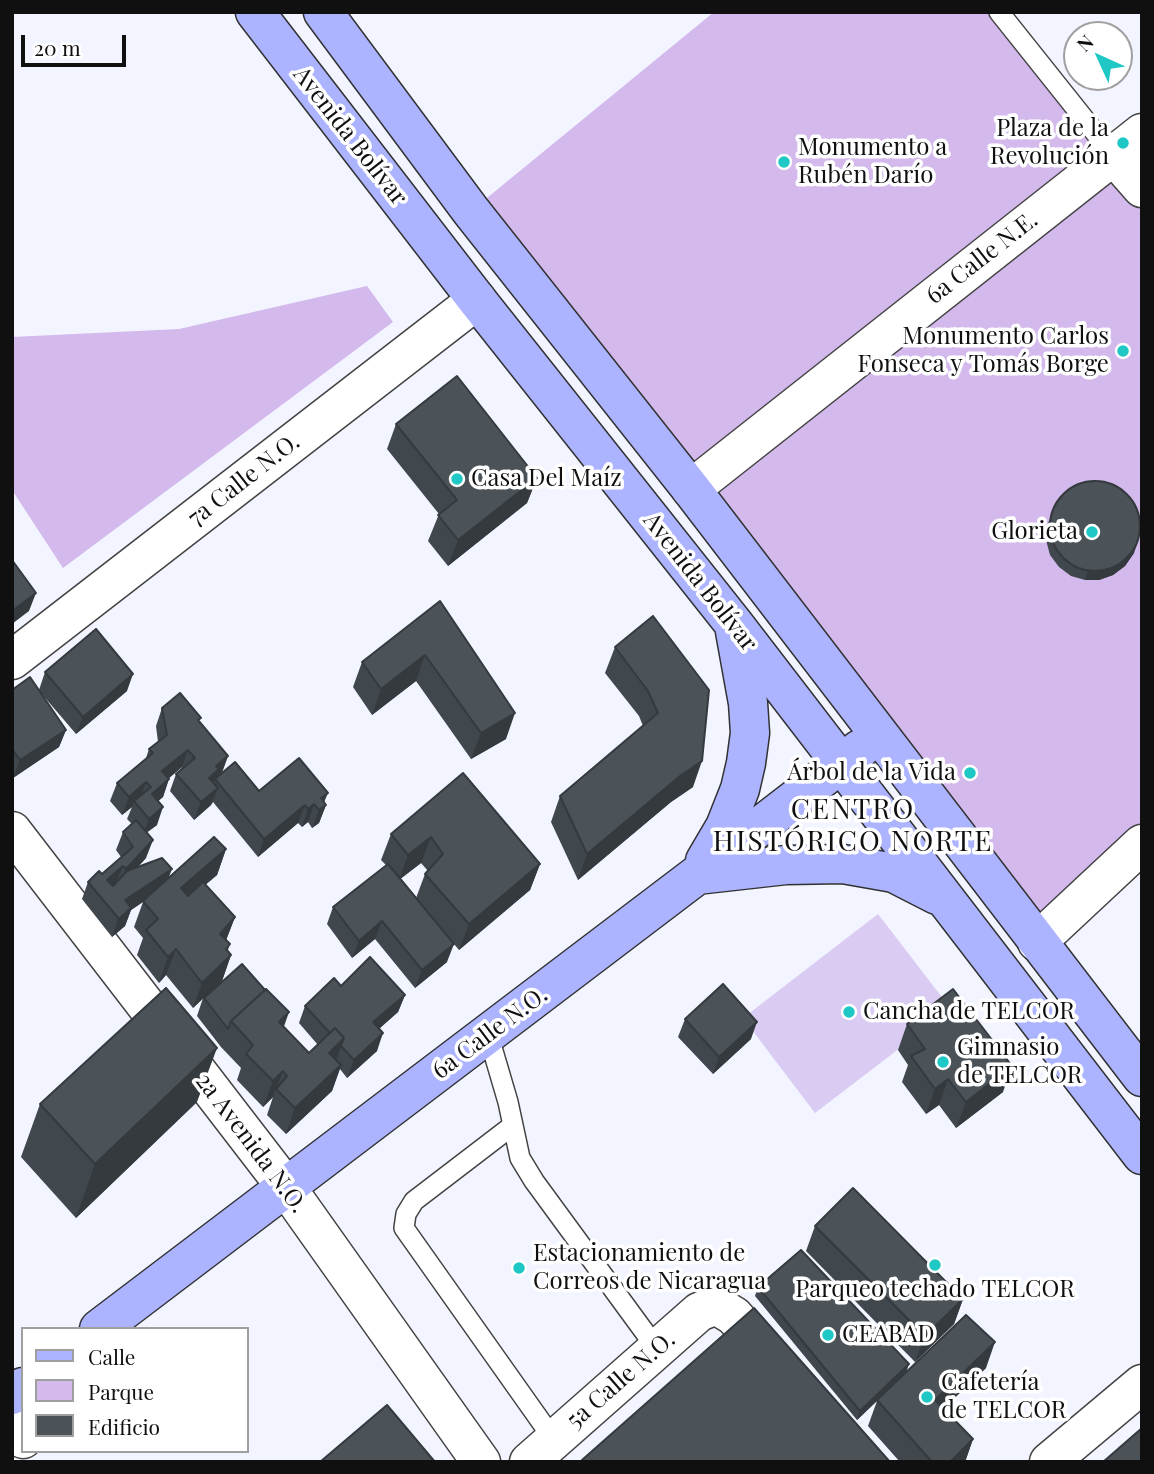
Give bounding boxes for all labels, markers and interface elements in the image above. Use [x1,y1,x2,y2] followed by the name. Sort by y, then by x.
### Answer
[24,21,130,65] scale bar
[1063,21,1133,91] north arrow
[1071,29,1099,57] text: N
[34,33,81,61] text: 20 m
[287,61,413,211] street label: Avenida Bolívar
[990,115,1109,171] place label: Plaza de la Revolución
[798,134,947,190] place label: Monumento a Rubén Darío
[1115,135,1131,151] marker: Plaza de la Revolución
[776,154,792,170] marker: Monumento a Rubén Darío
[920,205,1044,311] street label: 6a Calle N.E.
[858,323,1109,379] place label: Monumento Carlos Fonseca y Tomás Borge
[1115,343,1131,359] marker: Monumento Carlos Fonseca y Tomás Borge
[182,427,306,533] street label: 7a Calle N.O.
[471,465,622,493] place label: Casa Del Maíz
[449,471,465,487] marker: Casa Del Maíz
[637,507,763,657] street label: Avenida Bolívar
[991,518,1078,546] place label: Glorieta
[1084,524,1100,540] marker: Glorieta
[787,759,956,787] place label: Árbol de la Vida
[962,765,978,781] marker: Árbol de la Vida
[715,793,991,859] district label: CENTRO HISTÓRICO NORTE
[427,980,553,1086] street label: 6a Calle N.O.
[863,998,1075,1026] place label: Cancha de TELCOR
[841,1004,857,1020] marker: Cancha de TELCOR
[957,1034,1082,1090] place label: Gimnasio de TELCOR
[935,1054,951,1070] marker: Gimnasio de TELCOR
[189,1067,313,1219] street label: 2a Avenida N.O.
[533,1240,766,1296] place label: Estacionamiento de Correos de Nicaragua
[927,1257,943,1273] marker: Parqueo techado TELCOR
[511,1260,527,1276] marker: Estacionamiento de Correos de Nicaragua
[795,1276,1075,1304] place label: Parqueo techado TELCOR
[842,1321,935,1349] place label: CEABAD
[561,1325,681,1435] street label: 5a Calle N.O.
[21,1327,248,1453] legend
[820,1327,836,1343] marker: CEABAD
[88,1342,135,1370] text: Calle
[941,1369,1066,1425] place label: Cafetería de TELCOR
[88,1377,154,1405] text: Parque
[919,1389,935,1405] marker: Cafetería de TELCOR
[88,1412,160,1440] text: Edificio

